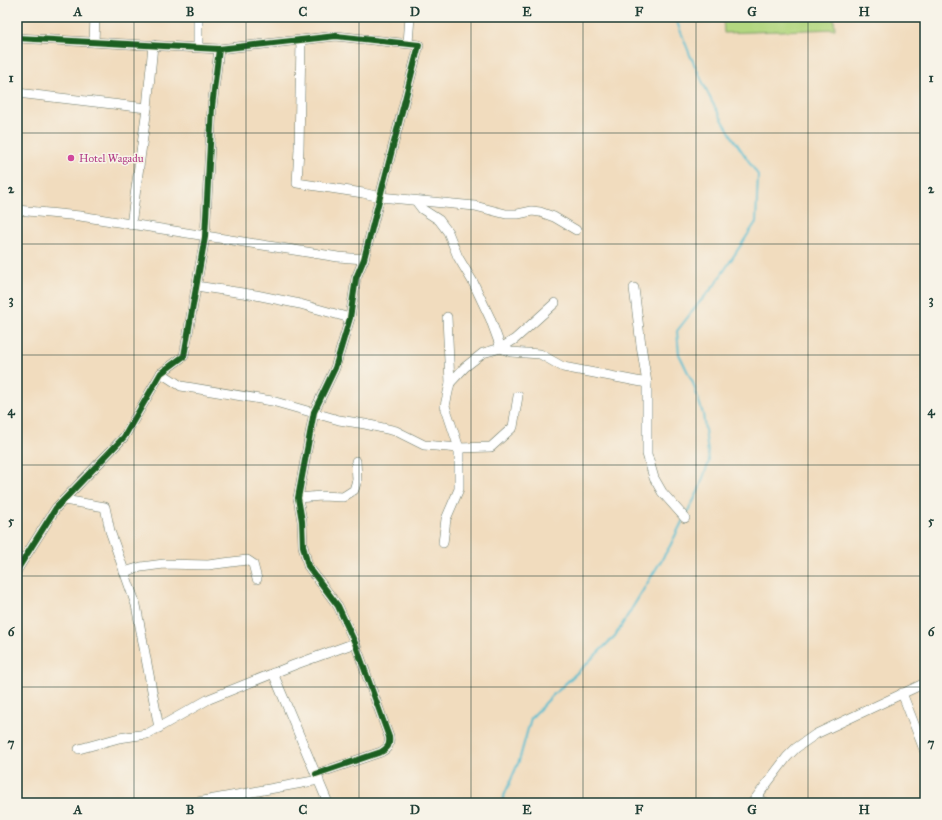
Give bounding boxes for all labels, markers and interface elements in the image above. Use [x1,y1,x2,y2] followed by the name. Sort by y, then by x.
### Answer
[73,4,83,20] text: A
[186,4,195,20] text: B
[299,4,308,20] text: C
[410,4,420,20] text: D
[522,4,532,20] text: E
[635,4,644,20] text: F
[747,4,757,20] text: G
[858,4,870,20] text: H
[8,70,14,86] text: 1
[928,70,934,86] text: 1
[79,152,144,165] place label: Hotel Wagadu
[66,153,76,163] marker: Hotel Wagadu
[8,181,15,197] text: 2
[928,181,935,197] text: 2
[8,292,14,308] text: 3
[928,292,934,308] text: 3
[7,403,15,419] text: 4
[927,403,935,419] text: 4
[8,513,15,529] text: 5
[928,513,935,529] text: 5
[8,624,16,640] text: 6
[928,624,936,640] text: 6
[8,735,15,751] text: 7
[928,735,935,751] text: 7
[73,802,83,818] text: A
[186,802,195,818] text: B
[299,802,308,818] text: C
[410,802,420,818] text: D
[522,802,532,818] text: E
[635,802,644,818] text: F
[747,802,757,818] text: G
[858,802,870,818] text: H

